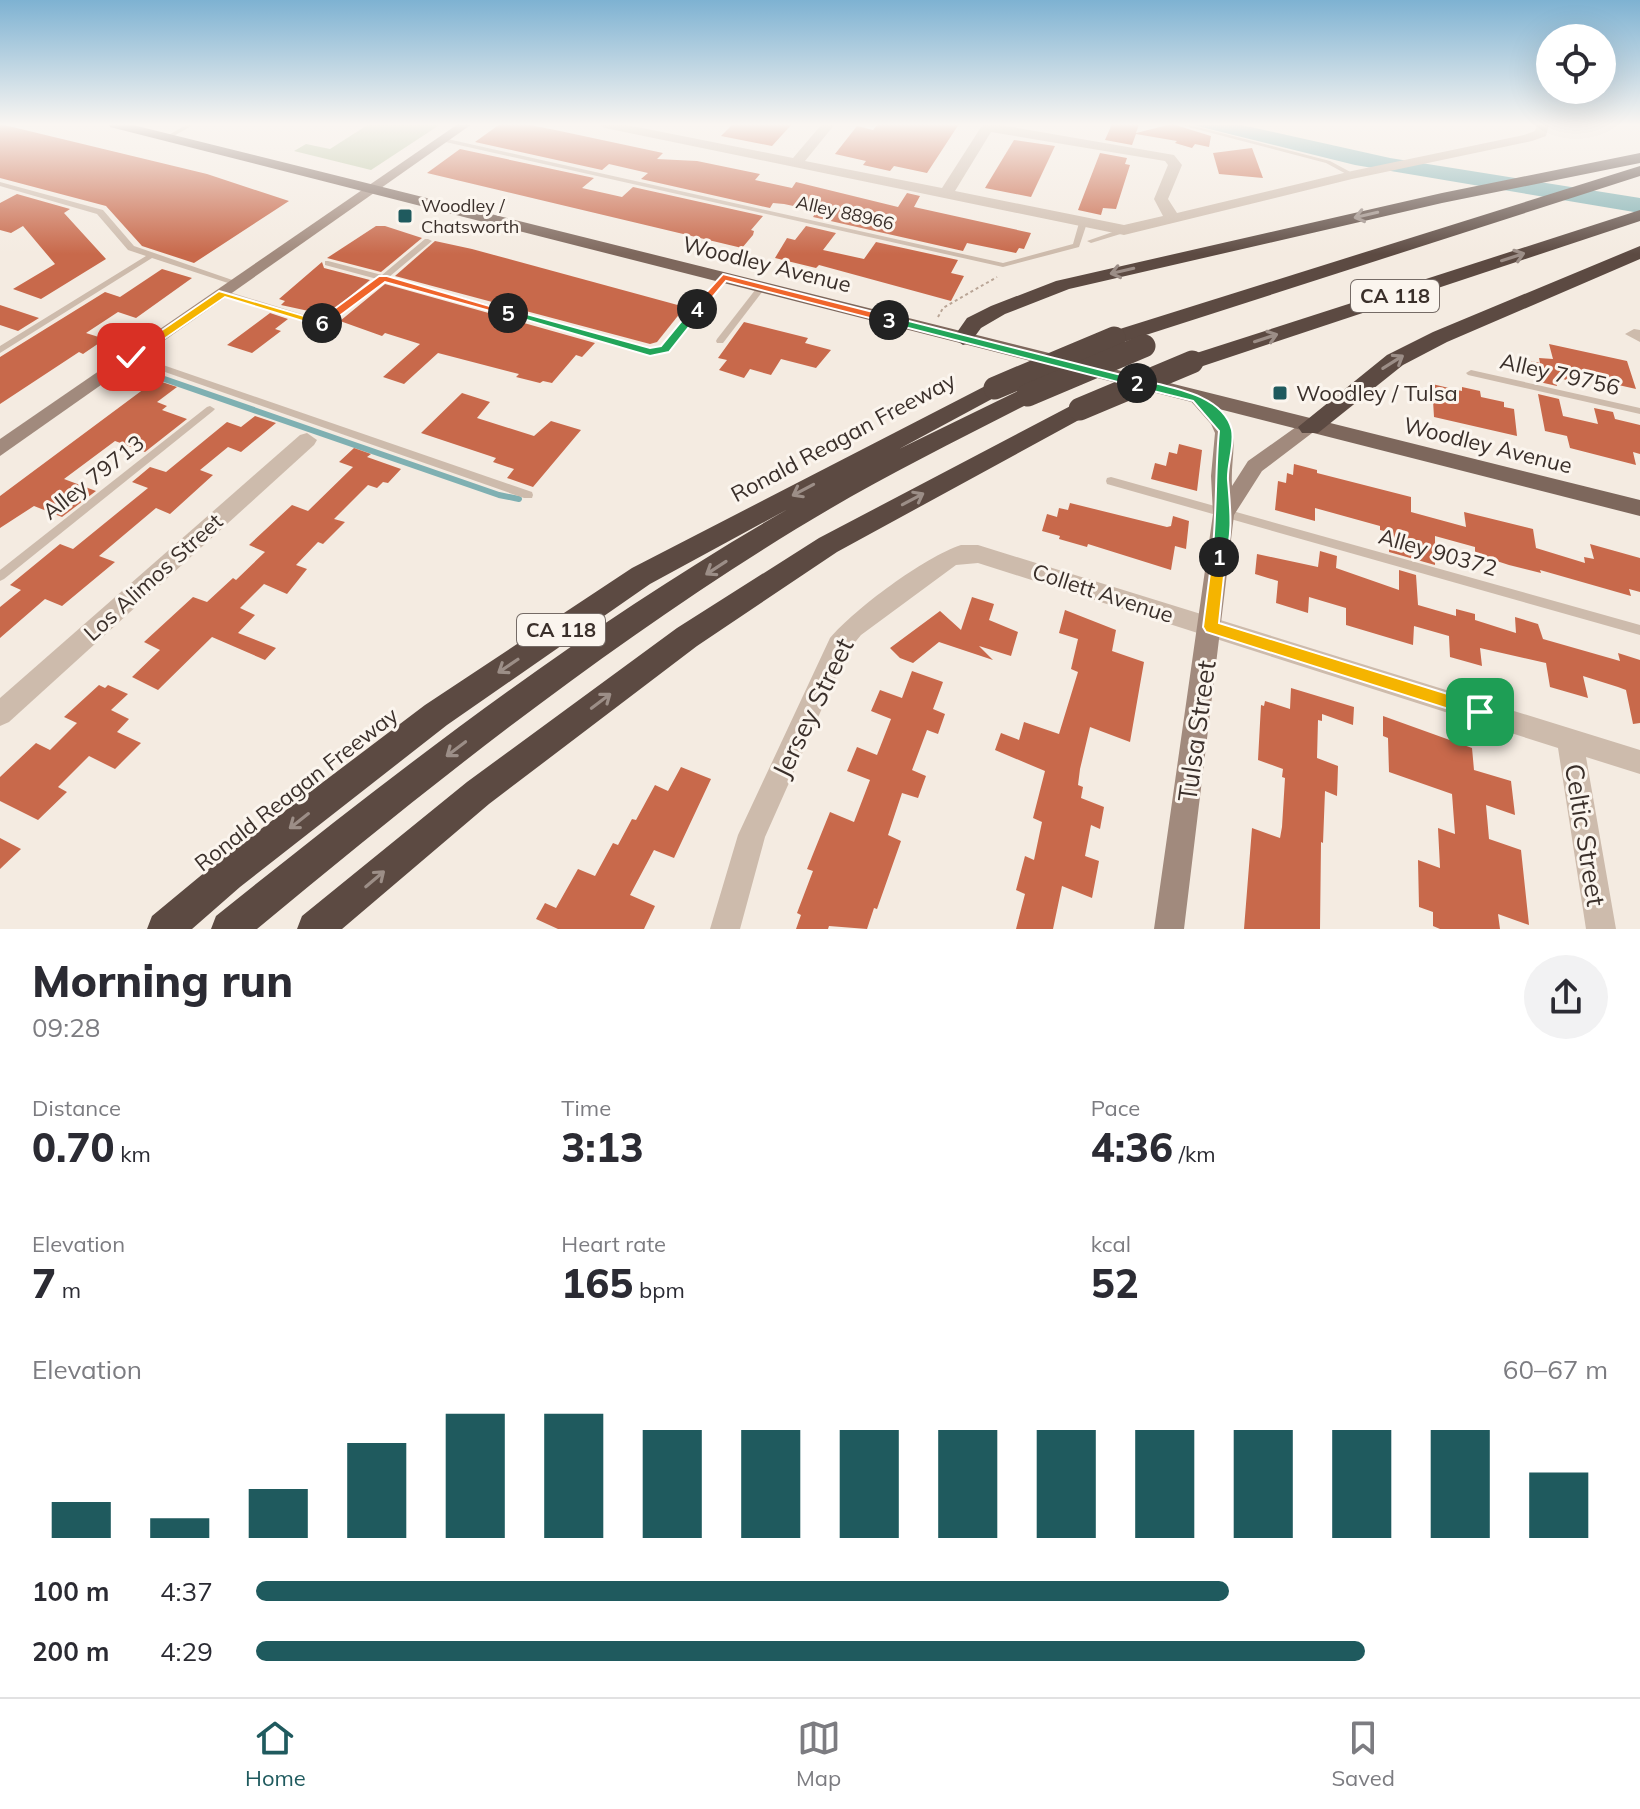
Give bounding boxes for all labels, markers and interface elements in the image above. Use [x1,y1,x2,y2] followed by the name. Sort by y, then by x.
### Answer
[1536,24,1616,104] map controls
[1536,24,1616,104] button: locate
[794,190,896,235] street label: Alley 88966
[421,194,519,238] place label: Woodley / Chatsworth
[396,207,414,225] marker: Woodley / Chatsworth
[1354,208,1379,223] one-way arrow
[680,230,854,298] street label: Woodley Avenue
[1500,249,1525,263] one-way arrow
[1109,264,1135,279] one-way arrow
[1351,280,1439,312] road number: CA 118
[677,289,717,329] pin: 4
[488,293,528,333] pin: 5
[690,295,704,323] text: 4
[501,299,515,327] text: 5
[869,300,909,340] pin: 3
[302,303,342,343] pin: 6
[882,306,896,334] text: 3
[315,309,329,337] text: 6
[97,323,165,391] pin
[1253,330,1278,344] one-way arrow
[109,335,153,379] icon: check
[1497,347,1623,401] street label: Alley 79756
[1381,353,1404,369] one-way arrow
[1117,363,1157,403] pin: 2
[726,366,960,508] street label: Ronald Reagan Freeway
[1130,369,1144,397] text: 2
[1296,379,1458,407] place label: Woodley / Tulsa
[1271,384,1289,402] marker: Woodley / Tulsa
[1401,411,1575,479] street label: Woodley Avenue
[36,428,150,526] street label: Alley 79713
[791,483,815,499] one-way arrow
[901,491,924,507] one-way arrow
[78,507,228,647] street label: Los Alimos Street
[1376,522,1500,582] street label: Alley 90372
[1199,537,1239,577] pin: 1
[1212,543,1226,571] text: 1
[1029,557,1177,629] street label: Collett Avenue
[705,560,727,576] one-way arrow
[517,614,605,646] road number: CA 118
[765,633,861,783] street label: Jersey Street
[497,658,519,675] one-way arrow
[1170,658,1223,804] street label: Tulsa Street
[1446,678,1514,746] pin
[1458,690,1502,734] icon: arrive
[590,693,612,710] one-way arrow
[189,701,404,877] street label: Ronald Reagan Freeway
[446,740,468,757] one-way arrow
[1558,761,1613,909] street label: Celtic Street
[289,812,310,829] one-way arrow
[364,870,385,888] one-way arrow
[32,953,293,1008] text: Morning run
[1524,955,1608,1039] button: share
[32,1011,100,1044] text: 09:28
[32,1094,121,1122] text: Distance
[561,1094,611,1122] text: Time
[1091,1094,1140,1122] text: Pace
[32,1122,114,1172] text: 0.70
[561,1122,644,1172] text: 3:13
[1091,1122,1173,1172] text: 4:36
[114,1140,151,1168] text: km
[1173,1140,1216,1168] text: /km
[32,1230,125,1258] text: Elevation
[561,1230,666,1258] text: Heart rate
[1091,1230,1131,1258] text: kcal
[32,1258,56,1308] text: 7
[561,1258,633,1308] text: 165
[1091,1258,1139,1308] text: 52
[56,1276,81,1304] text: m
[633,1276,685,1304] text: bpm
[32,1353,142,1386] text: Elevation
[1503,1353,1608,1386] text: 60–67 m
[32,1575,109,1608] text: 100 m
[160,1575,213,1608] text: 4:37
[32,1635,109,1668] text: 200 m
[160,1635,213,1668] text: 4:29
[245,1716,306,1792] tab: Home
[796,1716,841,1792] tab: Map
[1331,1716,1395,1792] tab: Saved

